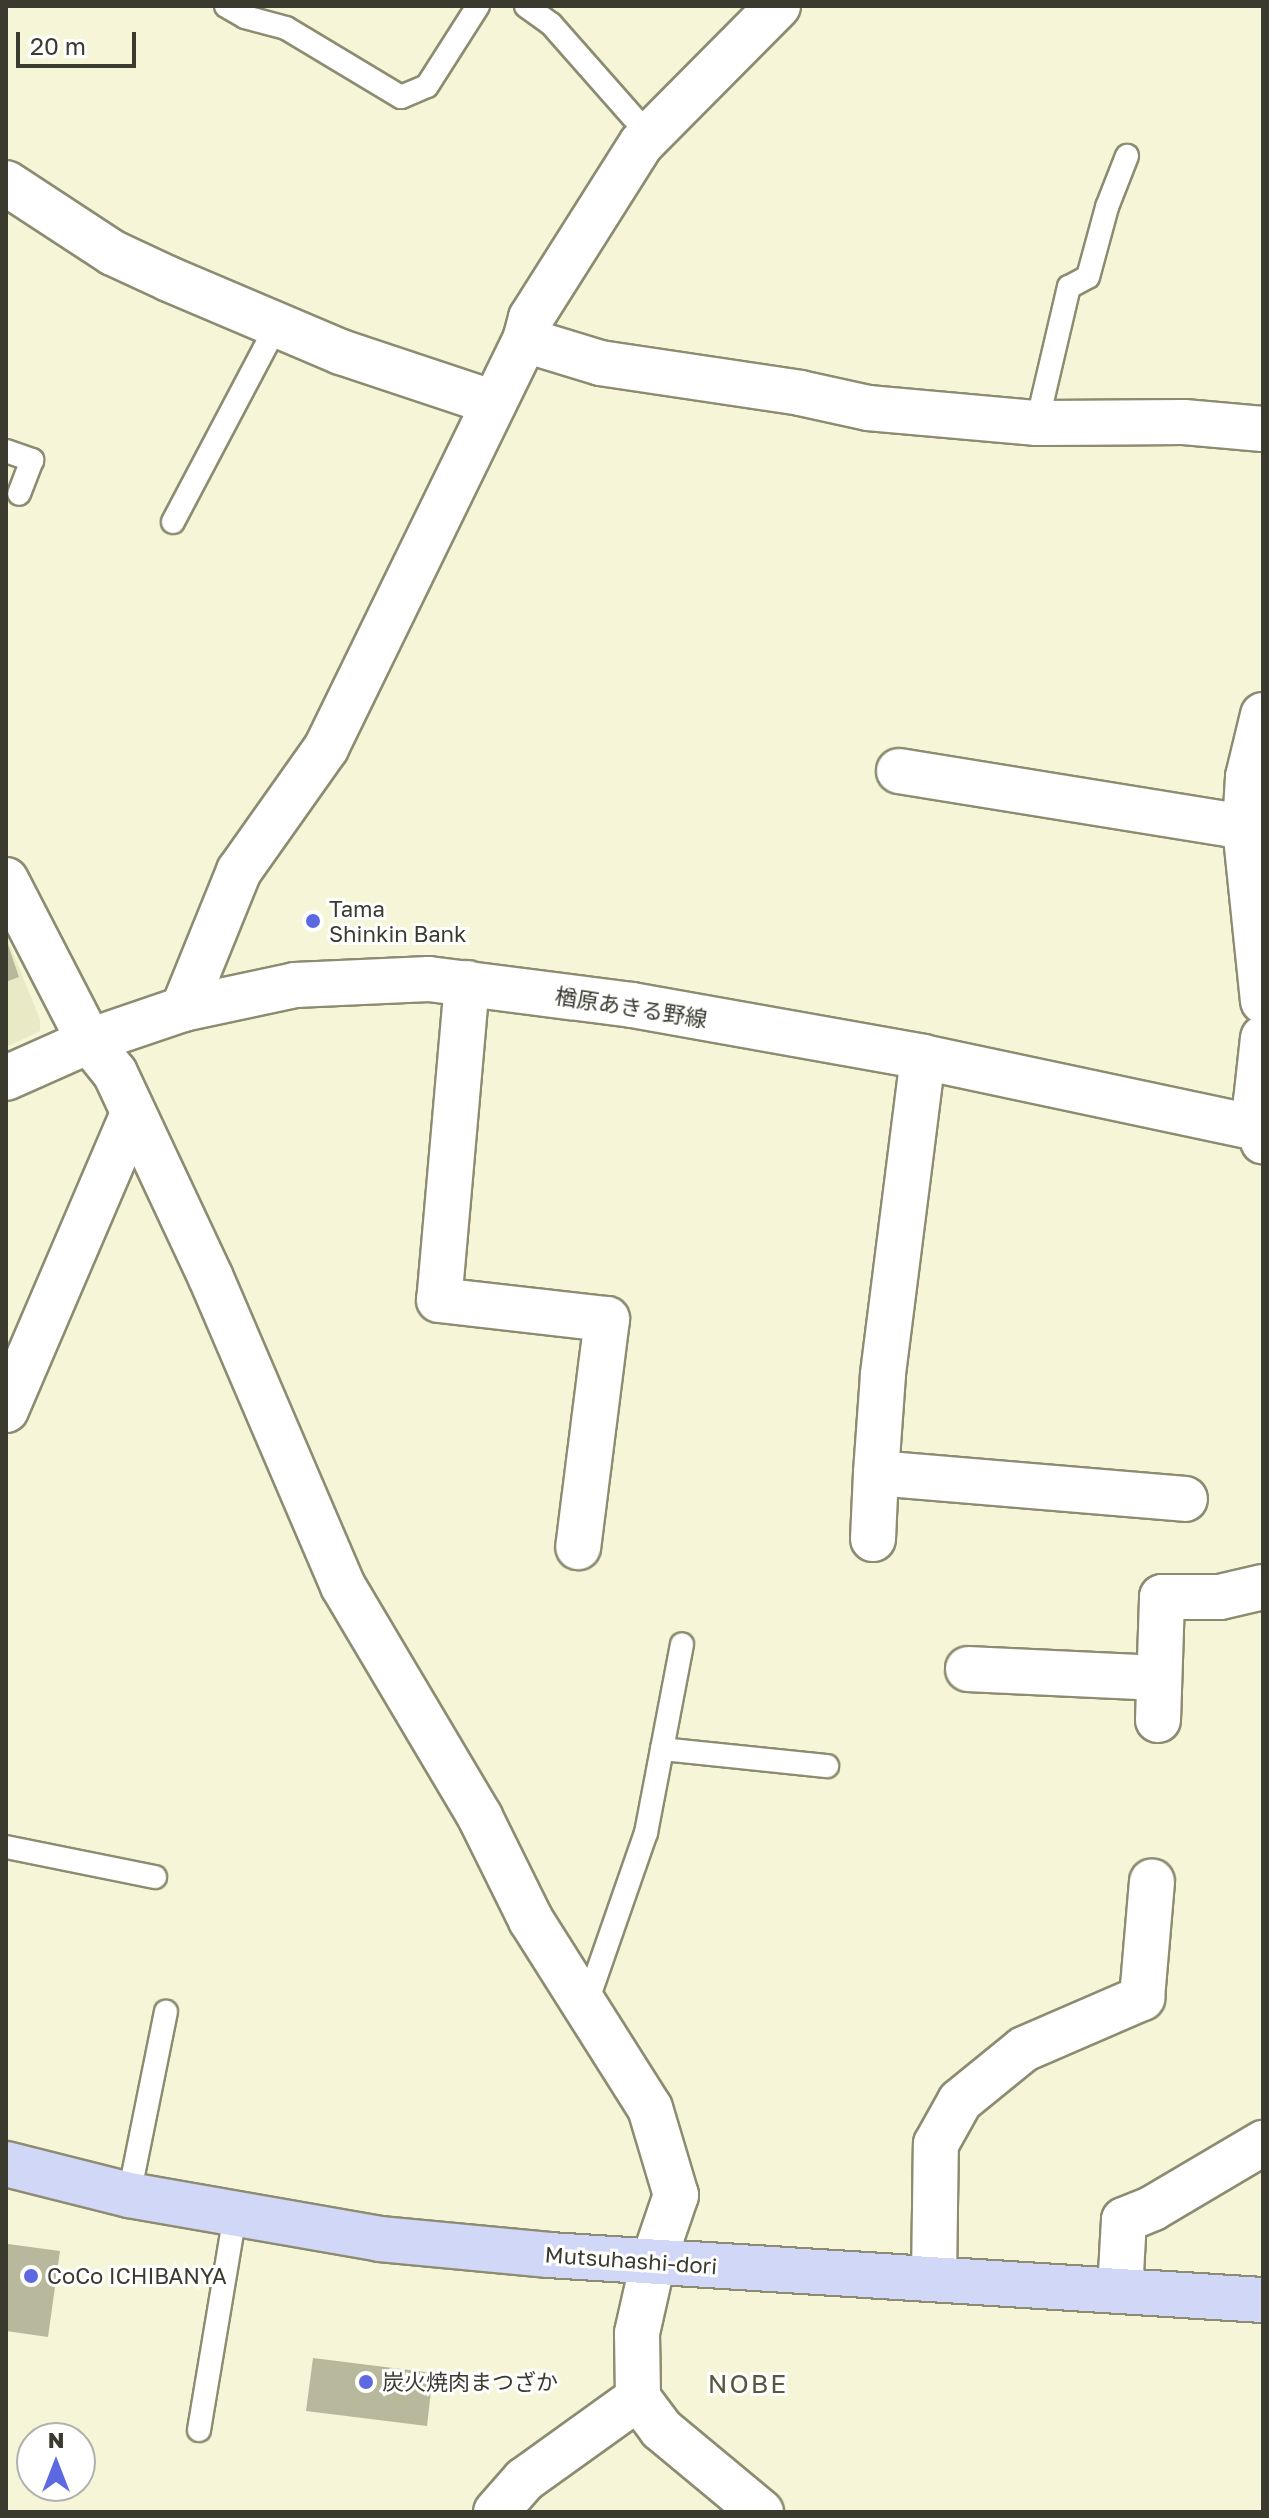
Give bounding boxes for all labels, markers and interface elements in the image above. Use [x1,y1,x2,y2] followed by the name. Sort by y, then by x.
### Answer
[20,16,140,66] scale bar
[30,31,86,60] text: 20 m
[329,895,467,946] place label: Tama Shinkin Bank
[304,912,322,930] marker: Tama Shinkin Bank
[553,982,709,1032] street label: 楢原あきる野線
[544,2241,718,2279] street label: Mutsuhashi-dori
[47,2263,227,2289] place label: CoCo ICHIBANYA
[22,2267,40,2285] marker: CoCo ICHIBANYA
[708,2368,788,2400] district label: NOBE
[382,2369,558,2395] place label: 炭火焼肉まつざか
[357,2373,375,2391] marker: 炭火焼肉まつざか
[16,2422,96,2502] north arrow
[48,2426,64,2453] text: N

